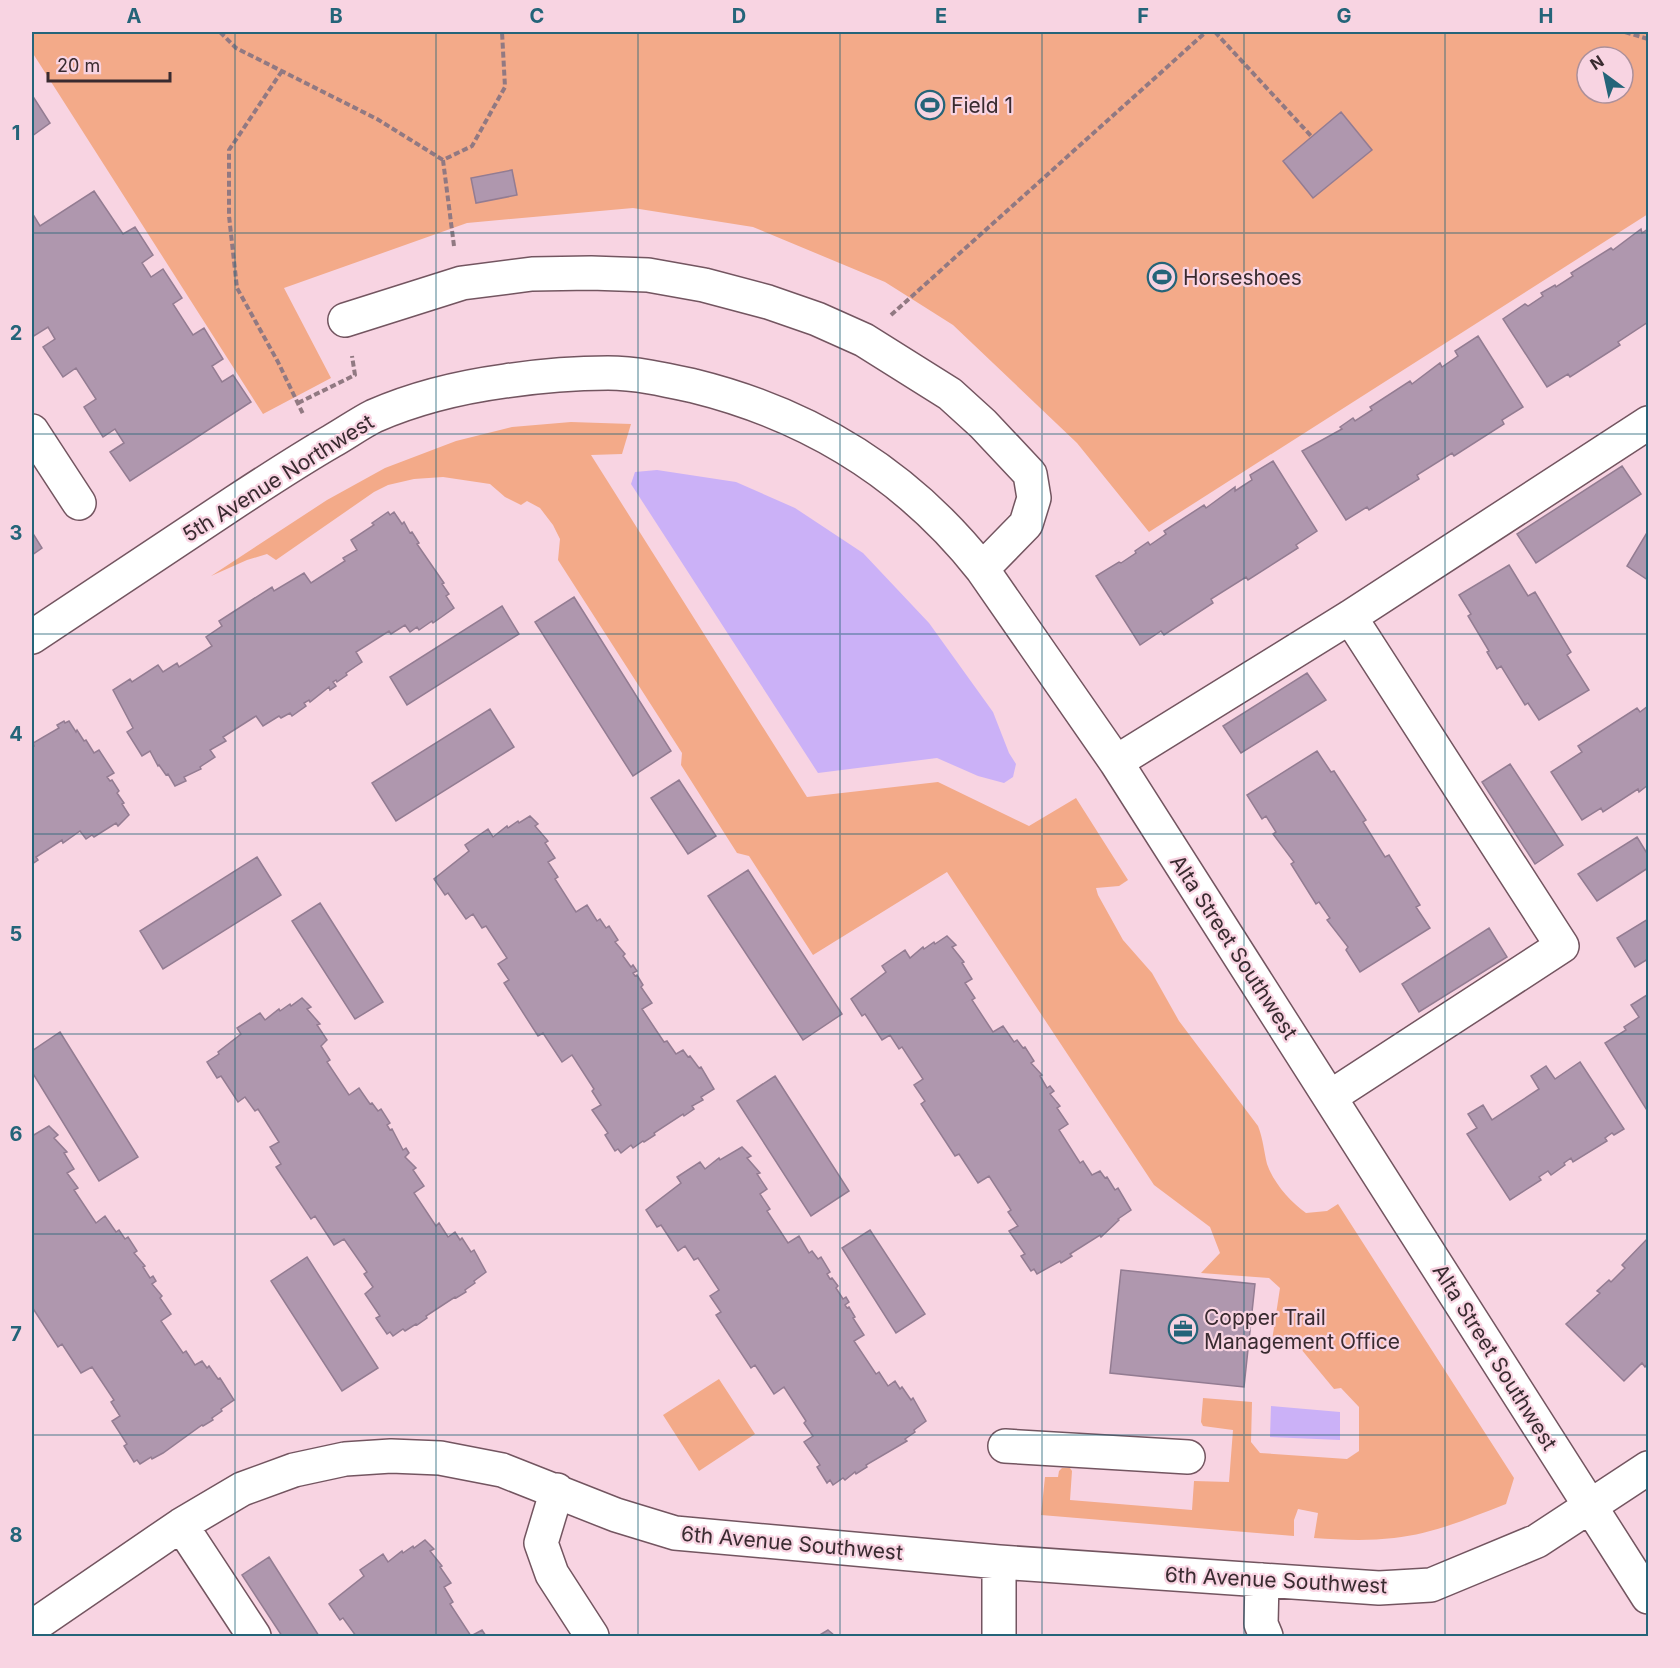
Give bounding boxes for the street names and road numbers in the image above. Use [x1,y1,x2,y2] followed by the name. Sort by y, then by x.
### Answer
[178,409,378,547] street label: 5th Avenue Northwest
[1165,850,1303,1044] street label: Alta Street Southwest
[1428,1259,1562,1455] street label: Alta Street Southwest
[680,1521,904,1565] street label: 6th Avenue Southwest
[1164,1562,1388,1598] street label: 6th Avenue Southwest

